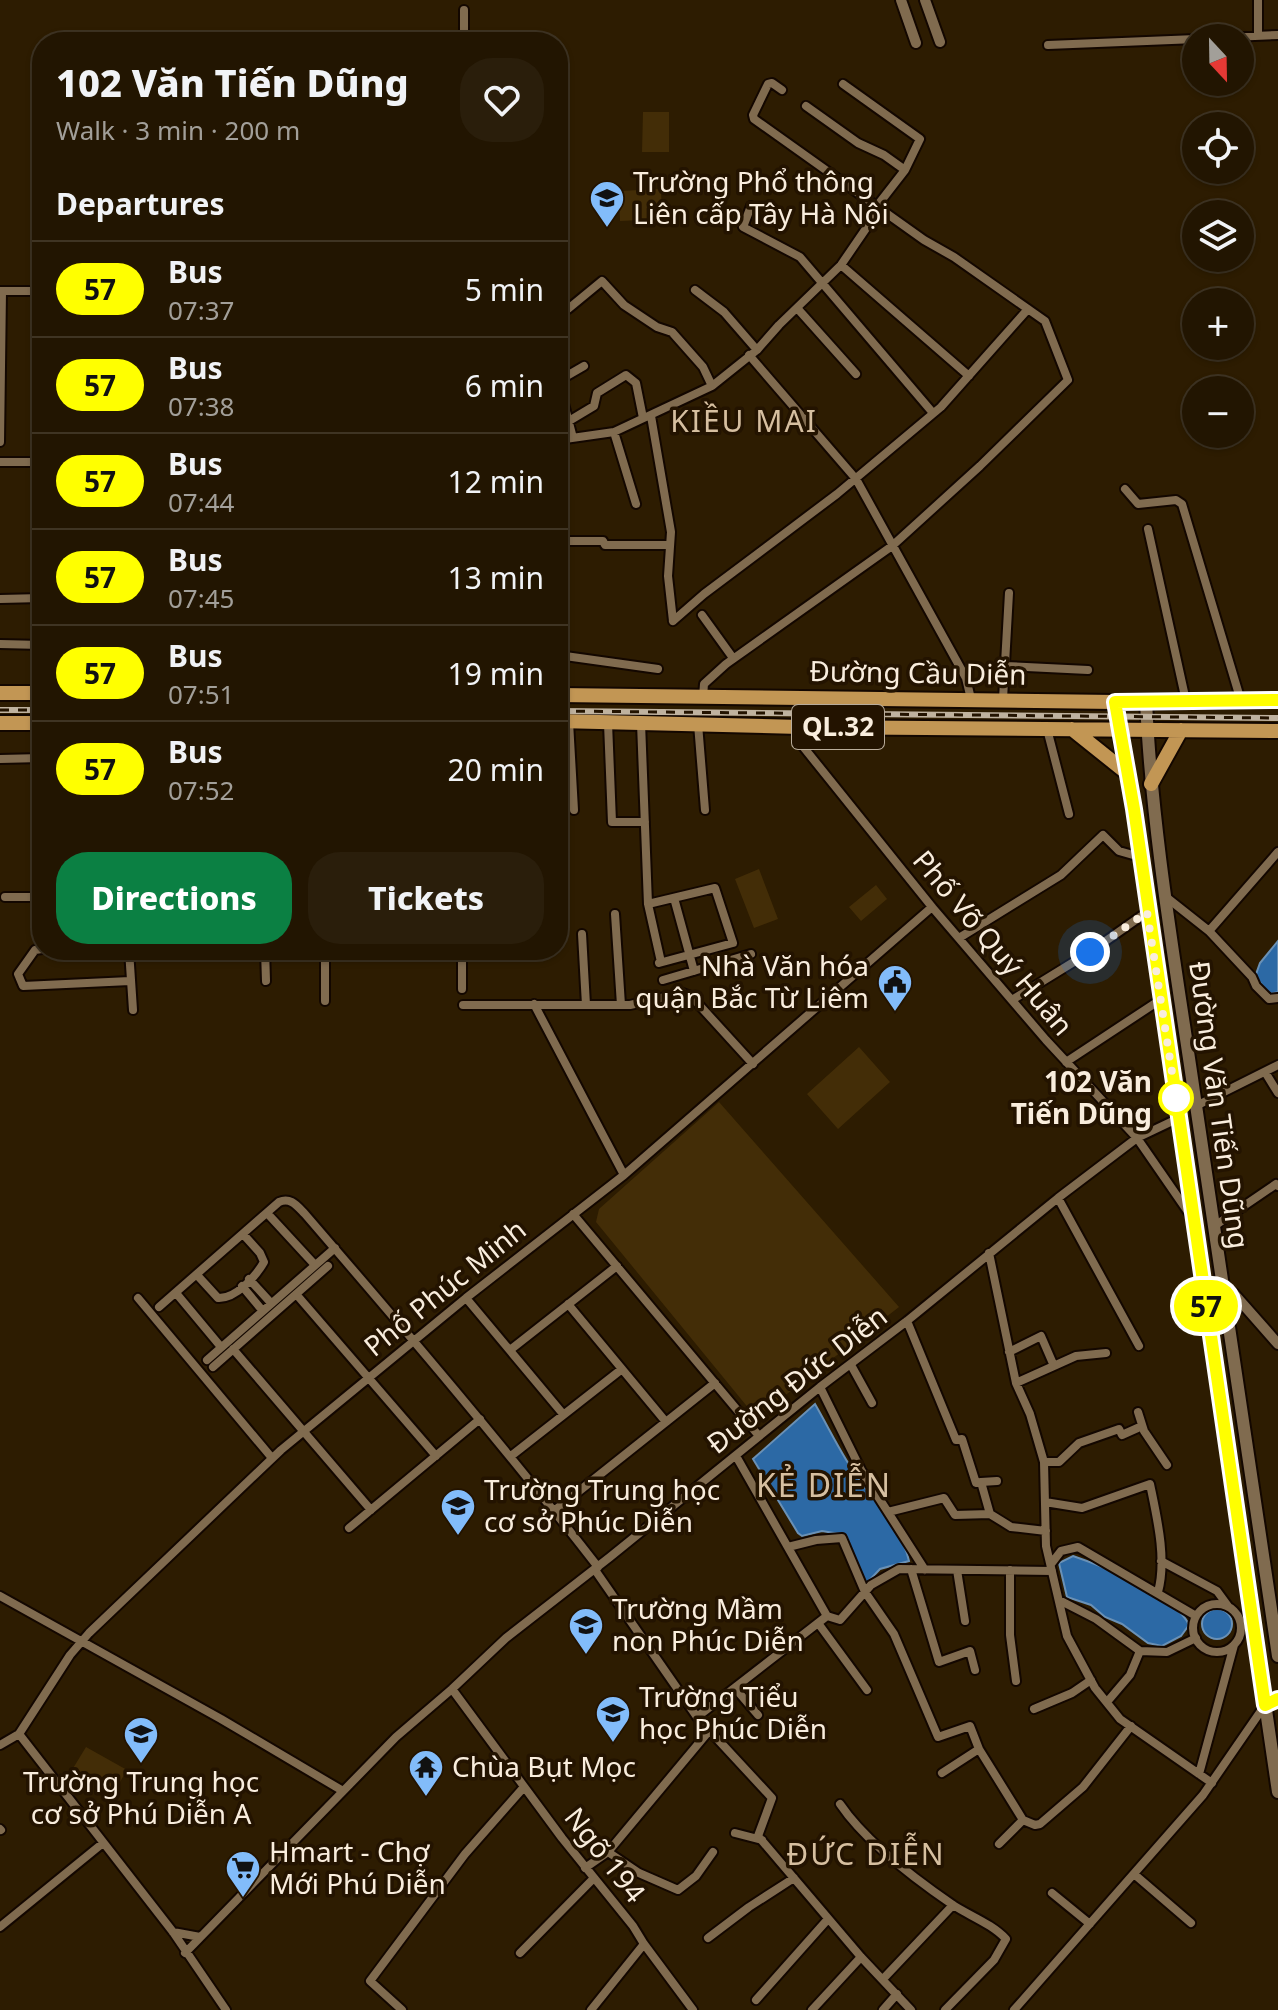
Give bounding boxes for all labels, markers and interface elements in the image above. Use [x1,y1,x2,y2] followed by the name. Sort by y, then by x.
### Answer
[1182,24,1254,96] north arrow
[1182,24,1254,448] map controls
[56,56,409,108] text: 102 Văn Tiến Dũng
[460,58,544,142] button: heart
[56,112,300,148] text: Walk · 3 min · 200 m
[1182,112,1254,184] button: locate
[633,162,889,232] place label: Trường Phổ thông Liên cấp Tây Hà Nội
[588,179,626,229] school or university icon: Trường Phổ thông Liên cấp Tây Hà Nội
[56,183,225,224] text: Departures
[1182,200,1254,272] button: layers
[168,251,223,292] text: Bus
[465,269,544,310] text: 5 min
[84,270,116,308] text: 57
[1182,288,1254,360] button: +
[168,292,234,328] text: 07:37
[168,347,223,388] text: Bus
[465,365,544,406] text: 6 min
[84,366,116,404] text: 57
[1182,376,1254,448] button: −
[168,388,234,424] text: 07:38
[670,400,818,441] district label: KIỀU MAI
[168,443,223,484] text: Bus
[448,461,544,502] text: 12 min
[84,462,116,500] text: 57
[168,484,234,520] text: 07:44
[168,539,223,580] text: Bus
[448,557,544,598] text: 13 min
[84,558,116,596] text: 57
[168,580,234,616] text: 07:45
[168,635,223,676] text: Bus
[809,651,1027,693] street label: Đường Cầu Diễn
[448,653,544,694] text: 19 min
[84,654,116,692] text: 57
[168,676,234,712] text: 07:51
[792,705,884,749] road number: QL.32
[168,731,223,772] text: Bus
[448,749,544,790] text: 20 min
[84,750,116,788] text: 57
[168,772,234,808] text: 07:52
[905,842,1082,1043] street label: Phố Võ Quý Huân
[56,852,292,944] button: Directions
[308,852,544,944] button: Tickets
[1070,932,1110,972] your location
[635,946,869,1016] place label: Nhà Văn hóa quận Bắc Từ Liêm
[1181,958,1259,1251] street label: Đường Văn Tiến Dũng
[876,963,914,1013] public building icon: Nhà Văn hóa quận Bắc Từ Liêm
[1011,1062,1152,1132] place label: 102 Văn Tiến Dũng
[1159,1081,1193,1115] marker: 102 Văn Tiến Dũng
[355,1210,533,1364] street label: Phố Phúc Minh
[1170,1280,1242,1332] line badge: 57
[1190,1287,1222,1325] text: 57
[698,1297,894,1462] street label: Đường Đức Diễn
[756,1462,892,1506] district label: KẺ DIỄN
[484,1470,720,1540] place label: Trường Trung học cơ sở Phúc Diễn
[439,1487,477,1537] school or university icon: Trường Trung học cơ sở Phúc Diễn
[612,1589,804,1659] place label: Trường Mầm non Phúc Diễn
[567,1606,605,1656] school or university icon: Trường Mầm non Phúc Diễn
[639,1677,827,1747] place label: Trường Tiểu học Phúc Diễn
[594,1694,632,1744] school or university icon: Trường Tiểu học Phúc Diễn
[122,1715,160,1765] school or university icon: Trường Trung học cơ sở Phú Diễn A
[452,1747,636,1785] place label: Chùa Bụt Mọc
[407,1748,445,1798] temple icon: Chùa Bụt Mọc
[23,1762,259,1832] place label: Trường Trung học cơ sở Phú Diễn A
[557,1799,655,1910] street label: Ngõ 194
[269,1832,446,1902] place label: Hmart - Chợ Mới Phú Diễn
[786,1832,946,1874] district label: ĐỨC DIỄN
[224,1849,262,1899] supermarket icon: Hmart - Chợ Mới Phú Diễn

